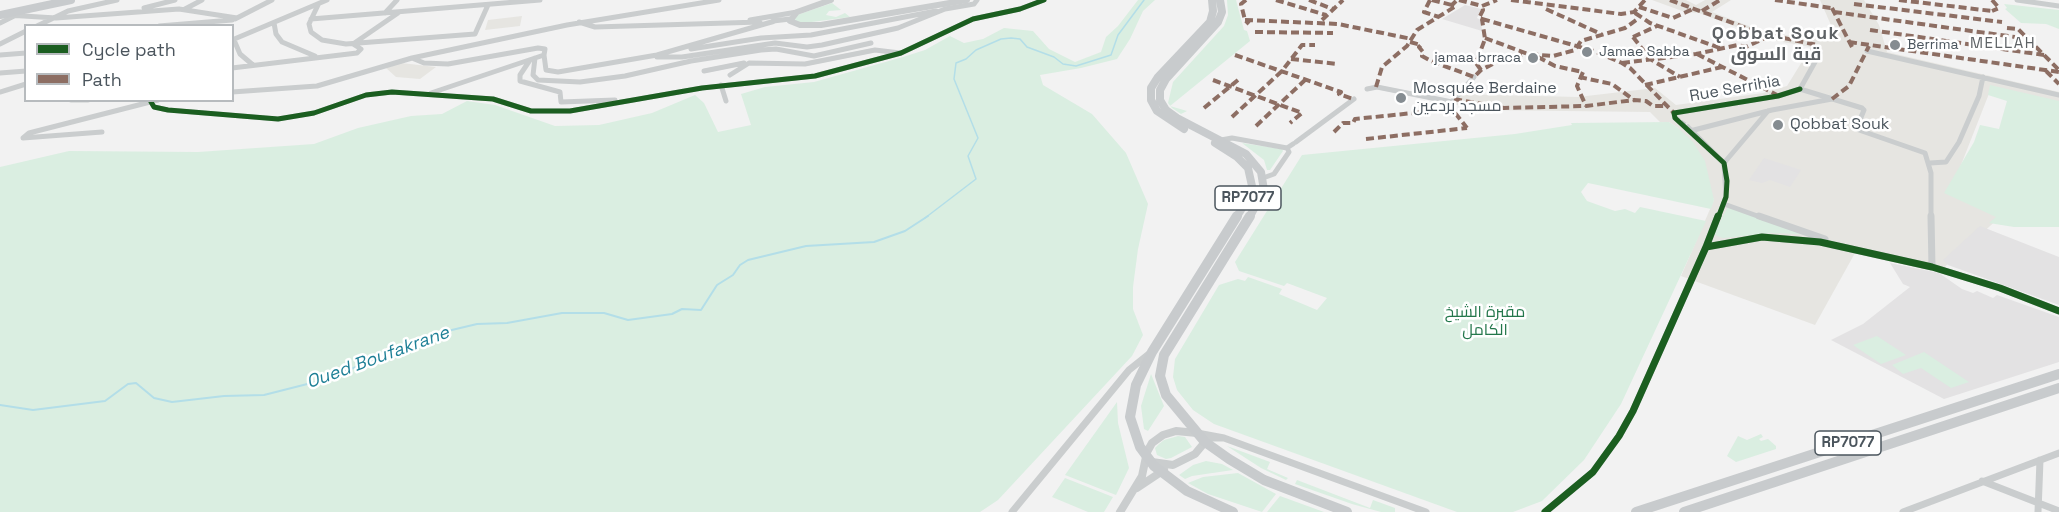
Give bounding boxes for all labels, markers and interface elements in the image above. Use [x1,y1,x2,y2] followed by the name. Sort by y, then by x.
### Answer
[1712,23,1840,66] district label: Qobbat Souk قبة السوق
[24,24,234,102] legend
[1970,35,2036,53] district label: MELLAH
[1907,37,1959,53] place label: Berrima
[82,38,176,61] text: Cycle path
[1888,38,1902,52] marker: Berrima
[1599,44,1690,60] place label: Jamae Sabba
[1580,45,1594,59] marker: Jamae Sabba
[1434,50,1521,66] place label: jamaa brraca
[1526,51,1540,65] marker: jamaa brraca
[82,68,122,91] text: Path
[1688,72,1782,106] street label: Rue Serrihia
[1413,79,1557,117] place label: Mosquée Berdaine مسجد بردعين
[1394,91,1408,105] marker: Mosquée Berdaine مسجد بردعين
[1790,115,1889,135] place label: Qobbat Souk
[1771,118,1785,132] marker: Qobbat Souk
[1215,186,1281,210] road number: RP7077
[1445,303,1525,341] park label: مقبرة الشيخ الكامل
[304,322,452,394] water label: Oued Boufakrane
[1815,431,1881,455] road number: RP7077

